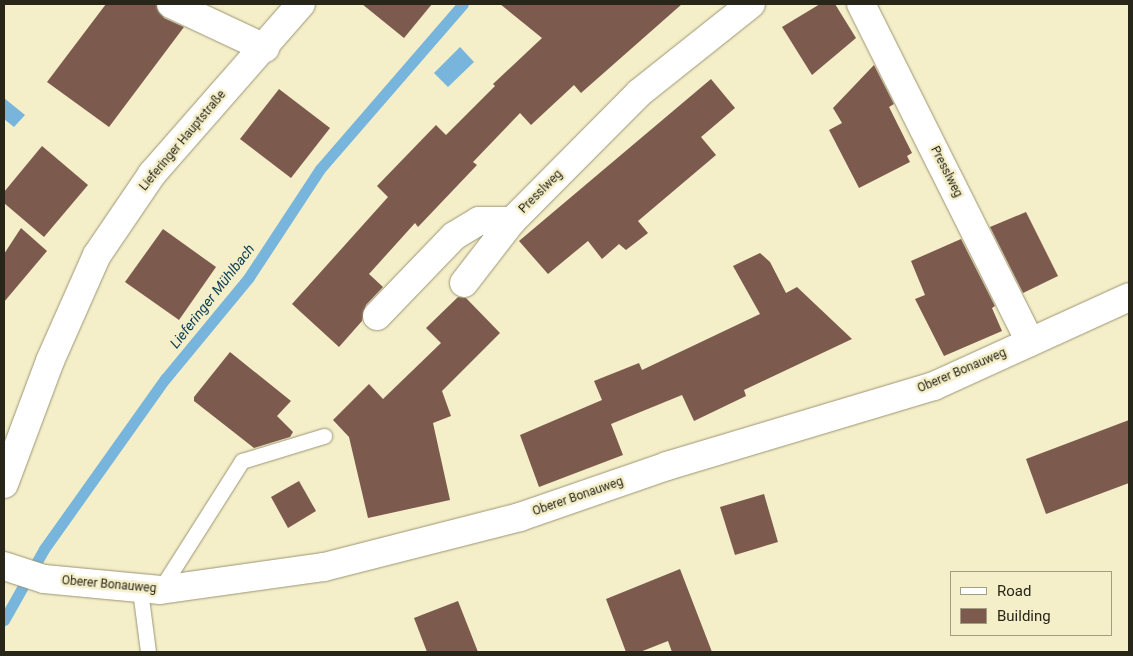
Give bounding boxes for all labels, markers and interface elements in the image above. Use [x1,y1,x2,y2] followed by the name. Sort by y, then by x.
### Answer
[137,88,229,194] street label: Lieferinger Hauptstraße
[927,144,965,200] street label: Presslweg
[516,167,566,217] street label: Presslweg
[166,241,258,351] water label: Lieferinger Mühlbach
[915,346,1009,396] street label: Oberer Bonauweg
[531,475,625,519] street label: Oberer Bonauweg
[950,571,1113,636] legend
[61,574,157,596] street label: Oberer Bonauweg
[997,582,1031,600] text: Road
[997,607,1051,625] text: Building

